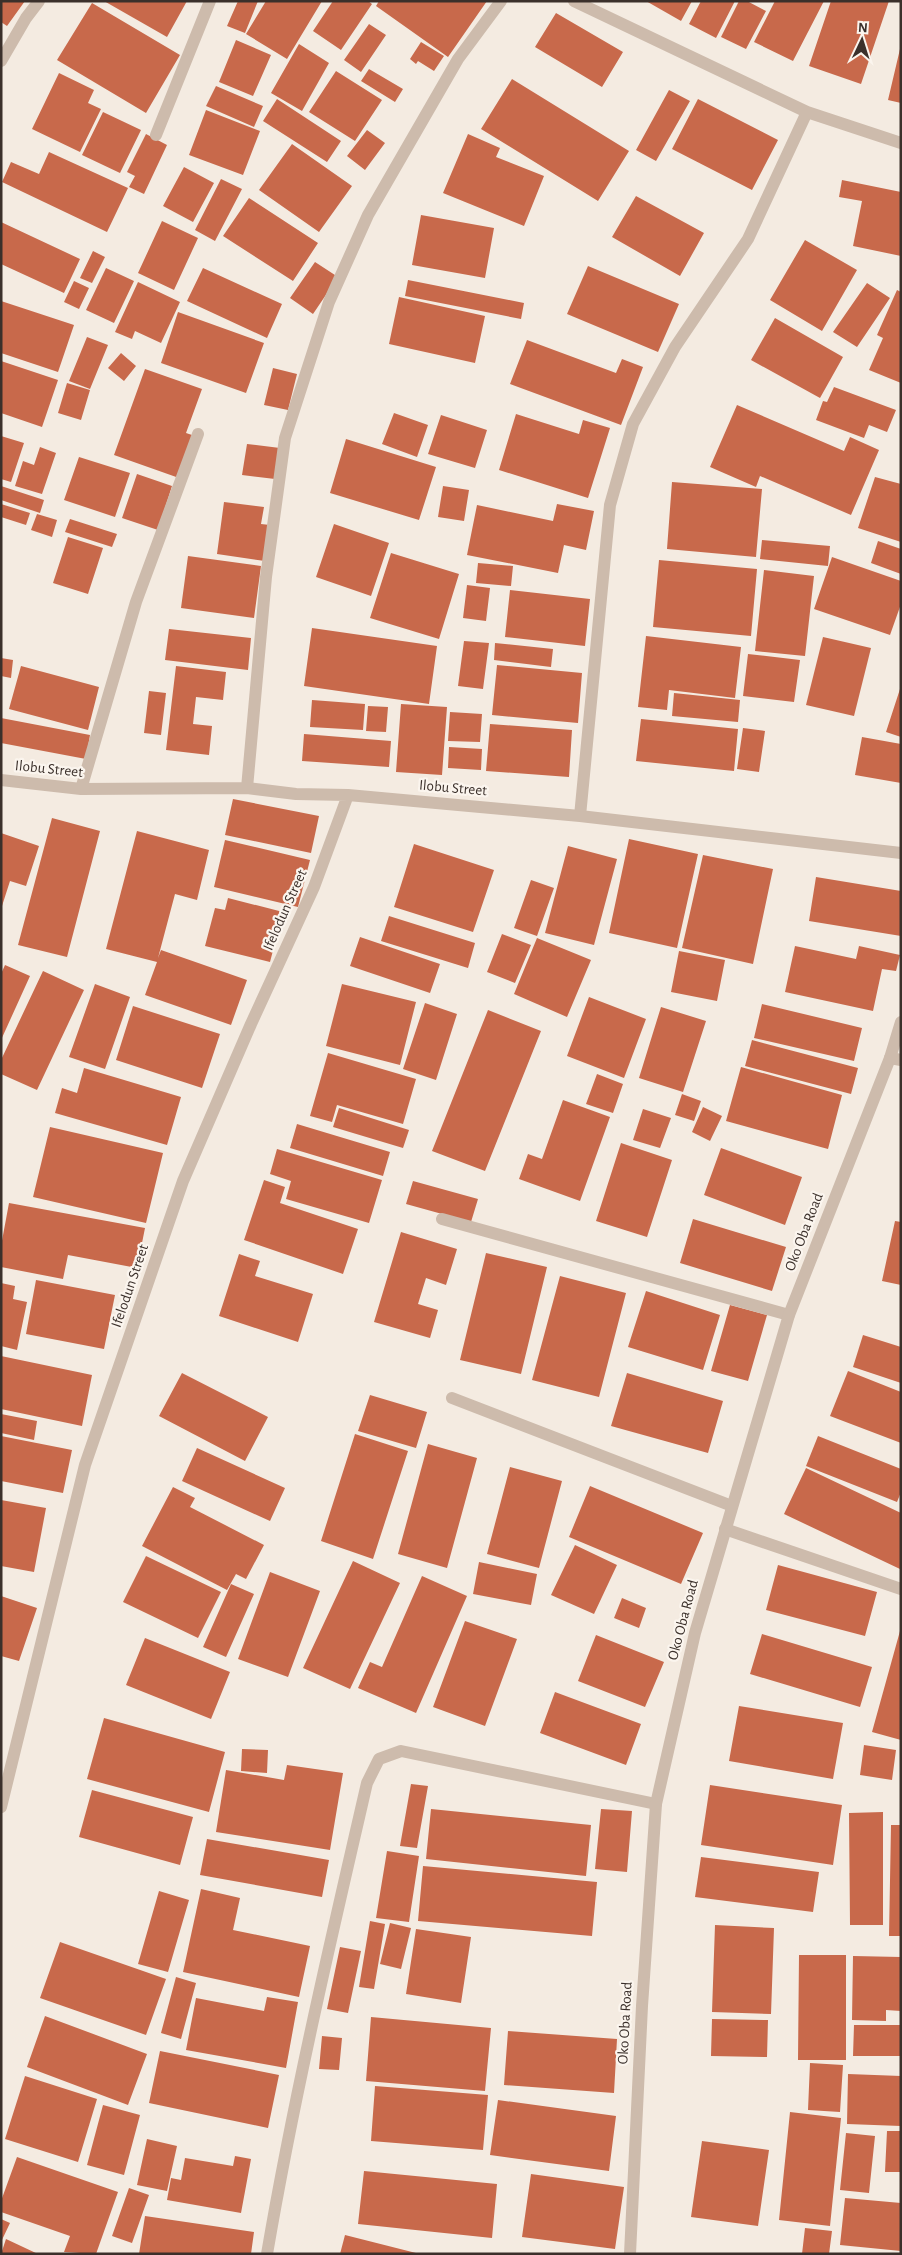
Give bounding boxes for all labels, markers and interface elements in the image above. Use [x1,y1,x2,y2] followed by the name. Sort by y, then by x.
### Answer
[837,15,887,65] north arrow
[857,21,868,35] text: N
[14,758,84,780] street label: Ilobu Street
[418,778,488,798] street label: Ilobu Street
[260,867,310,953] street label: Ifelodun Street
[782,1191,826,1273] street label: Oko Oba Road
[109,1242,151,1330] street label: Ifelodun Street
[665,1578,701,1662] street label: Oko Oba Road
[615,1981,635,2065] street label: Oko Oba Road

